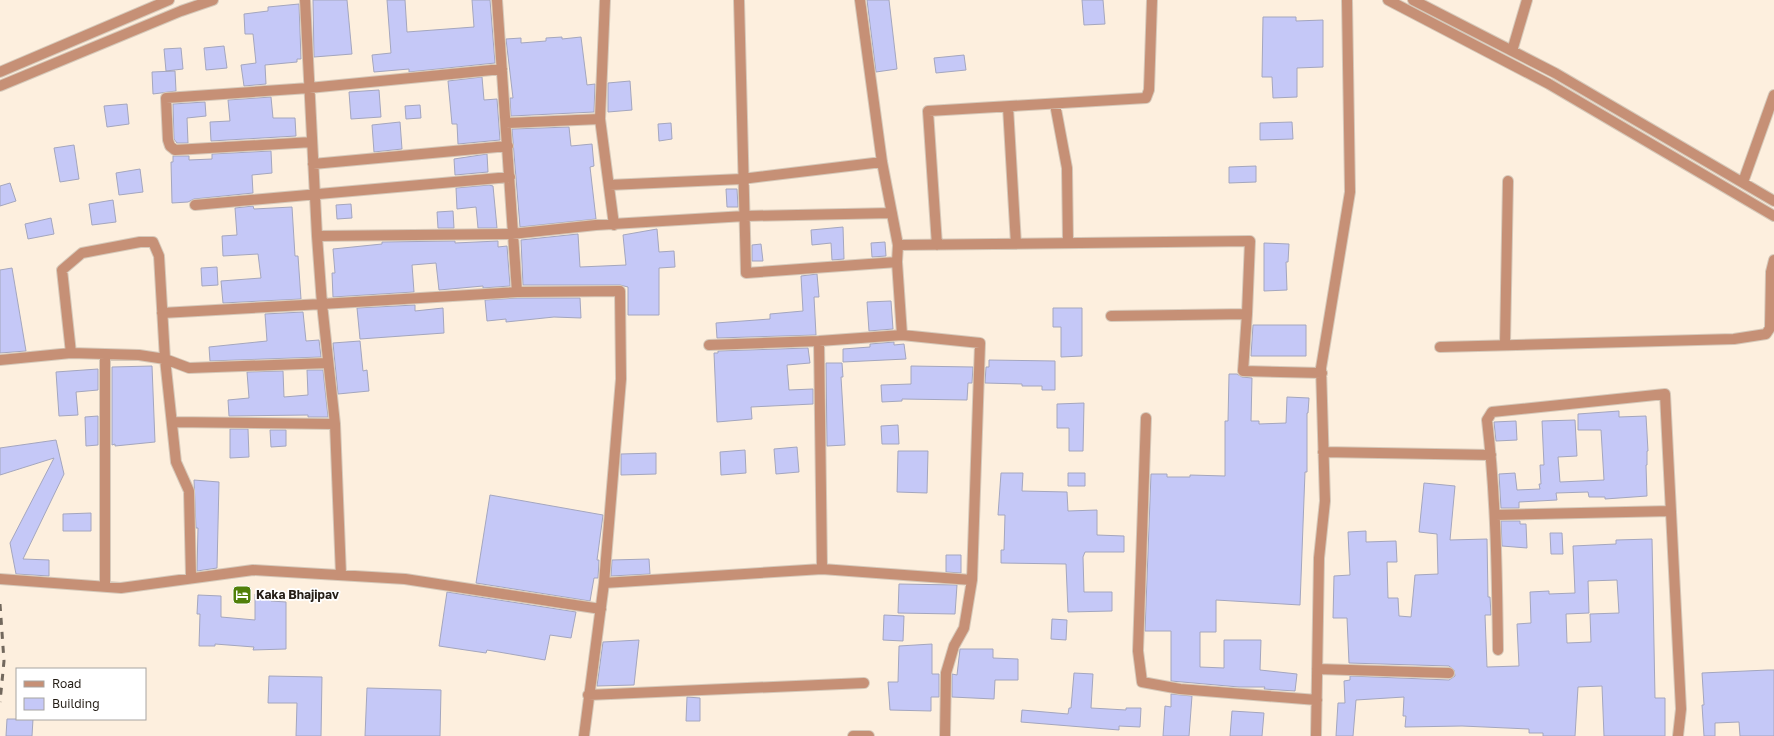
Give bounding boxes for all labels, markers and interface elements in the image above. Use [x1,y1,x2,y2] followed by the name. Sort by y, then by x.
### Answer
[231,584,253,606] hotel icon: Kaka Bhajipav
[256,587,340,602] place label: Kaka Bhajipav
[16,668,146,720] legend
[52,676,81,691] text: Road
[52,696,100,711] text: Building

